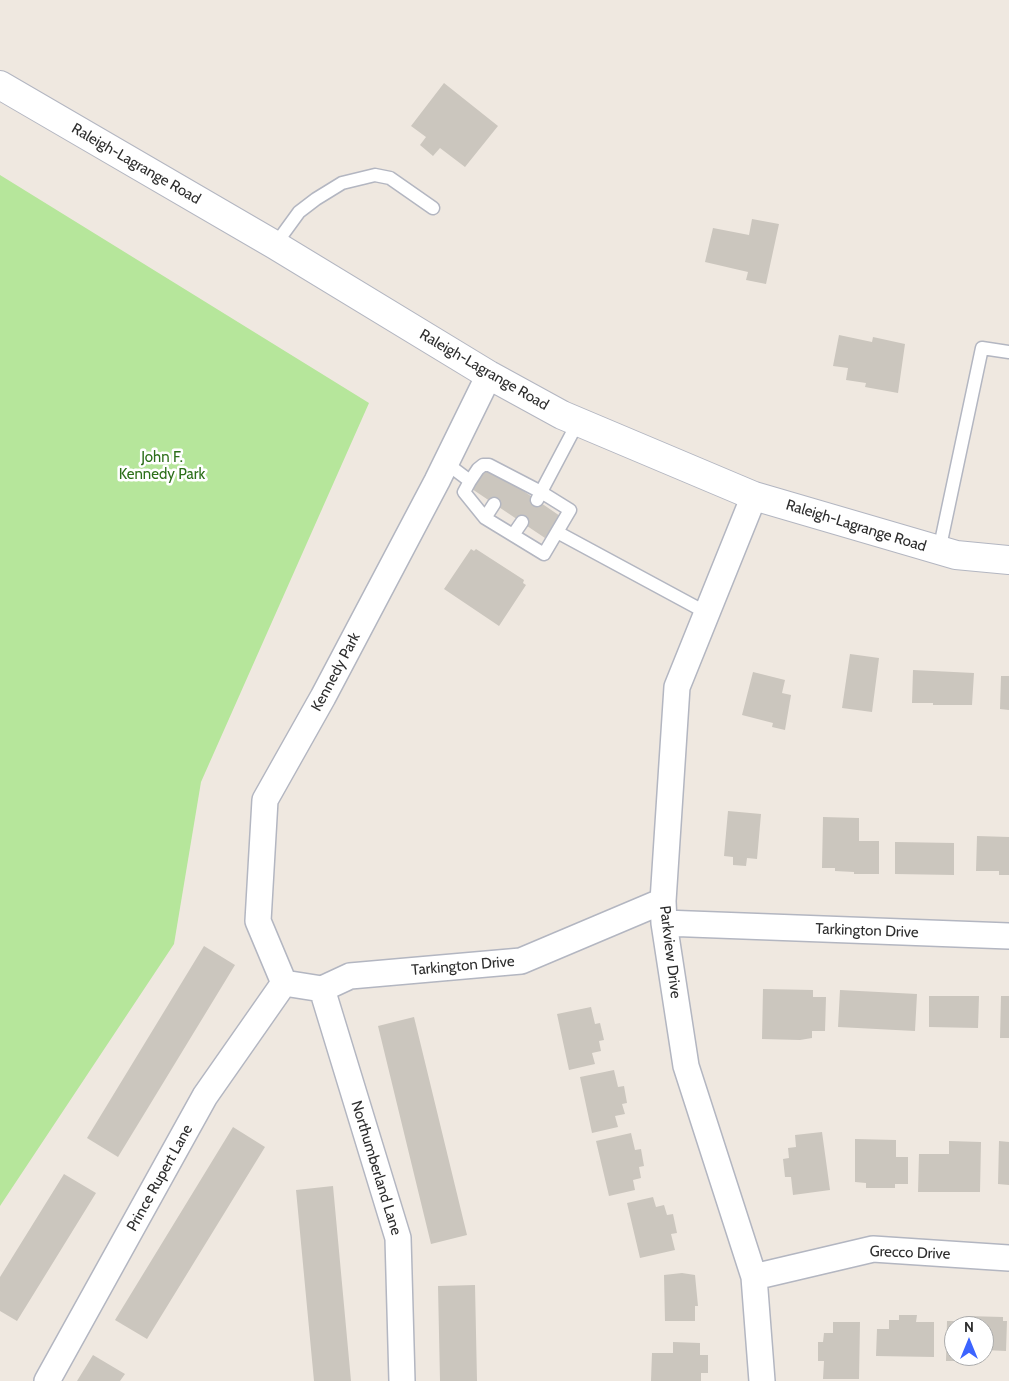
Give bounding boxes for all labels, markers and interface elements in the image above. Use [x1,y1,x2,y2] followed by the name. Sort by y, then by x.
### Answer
[68,120,204,208] street label: Raleigh-Lagrange Road
[416,326,552,414] street label: Raleigh-Lagrange Road
[119,449,205,484] park label: John F. Kennedy Park
[784,496,928,556] street label: Raleigh-Lagrange Road
[308,630,364,714] street label: Kennedy Park
[655,905,685,999] street label: Parkview Drive
[815,920,919,942] street label: Tarkington Drive
[411,953,515,979] street label: Tarkington Drive
[347,1098,405,1238] street label: Northumberland Lane
[123,1121,197,1235] street label: Prince Rupert Lane
[869,1243,951,1263] street label: Grecco Drive
[944,1316,994,1366] north arrow
[964,1318,974,1336] text: N

